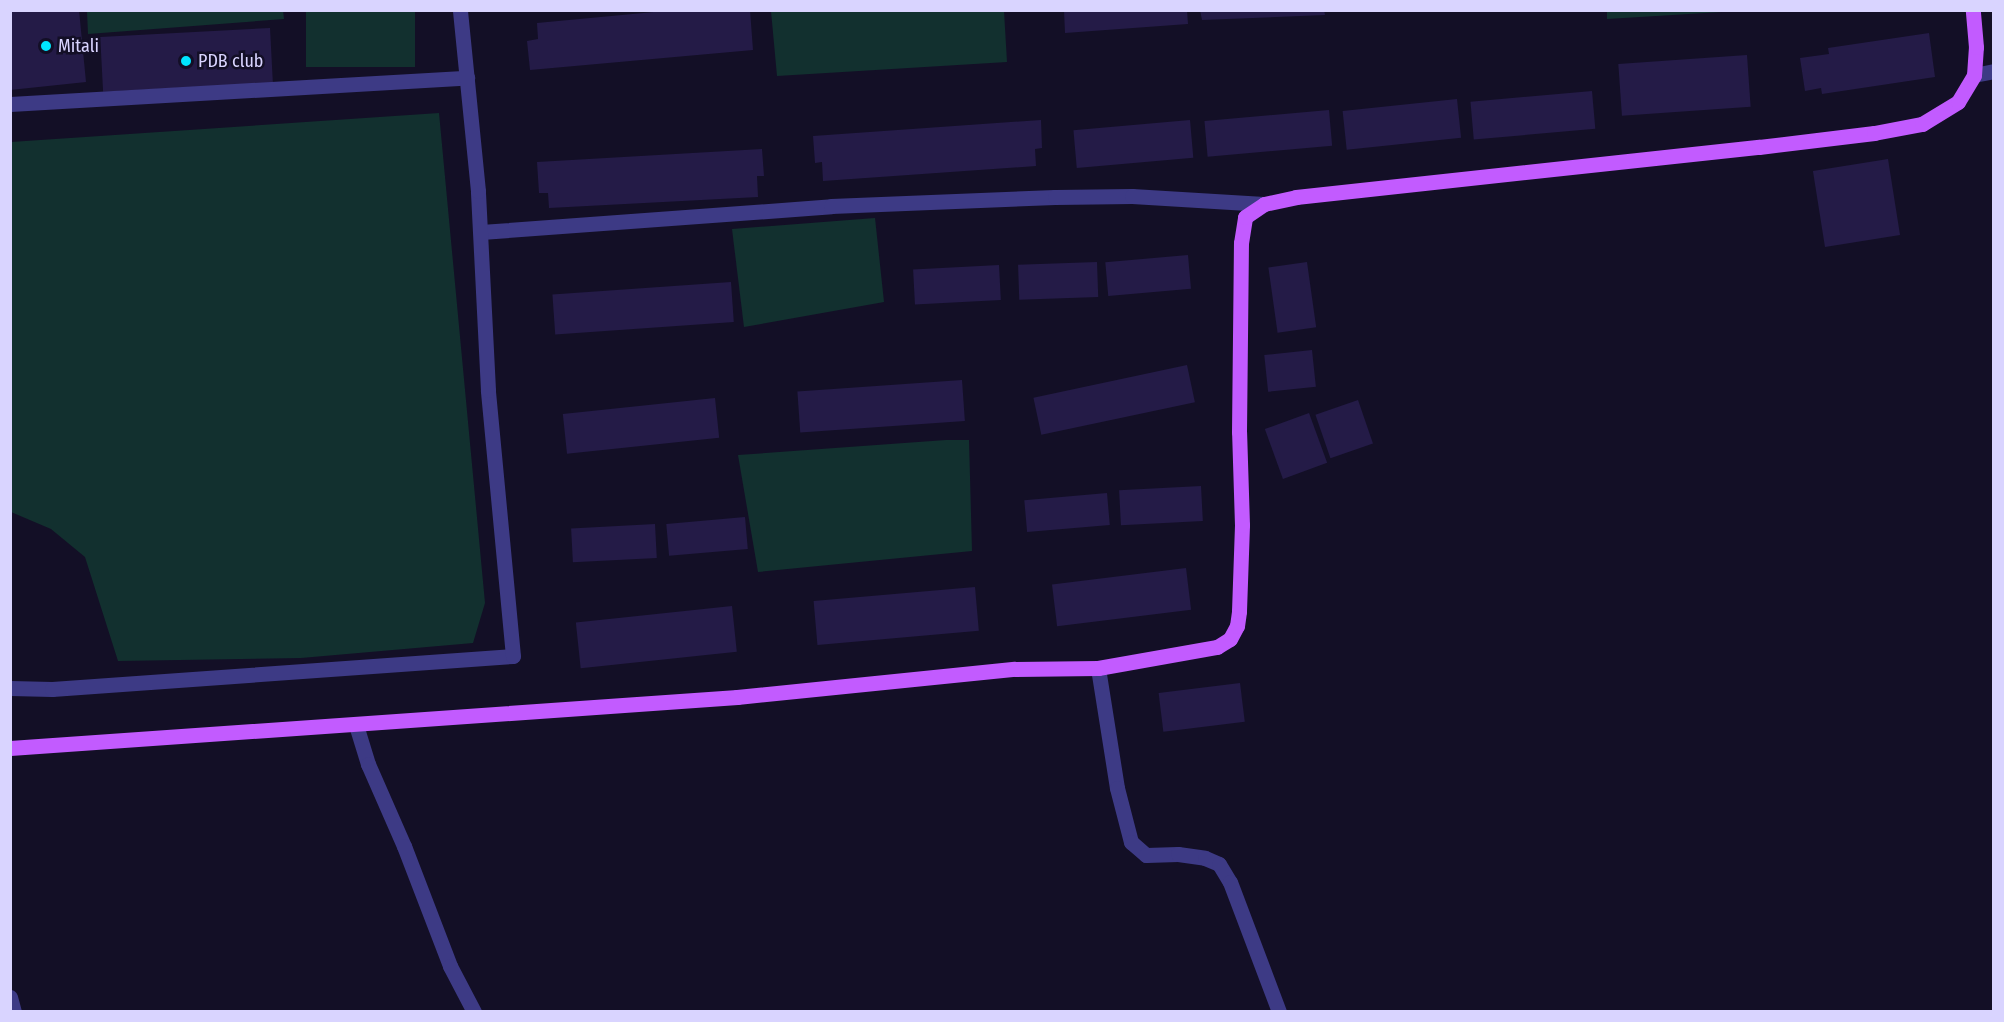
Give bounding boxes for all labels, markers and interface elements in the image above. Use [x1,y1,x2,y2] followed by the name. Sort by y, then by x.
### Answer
[58,35,99,57] place label: Mitali
[39,39,53,53] marker: Mitali
[198,50,263,72] place label: PDB club
[179,54,193,68] marker: PDB club

